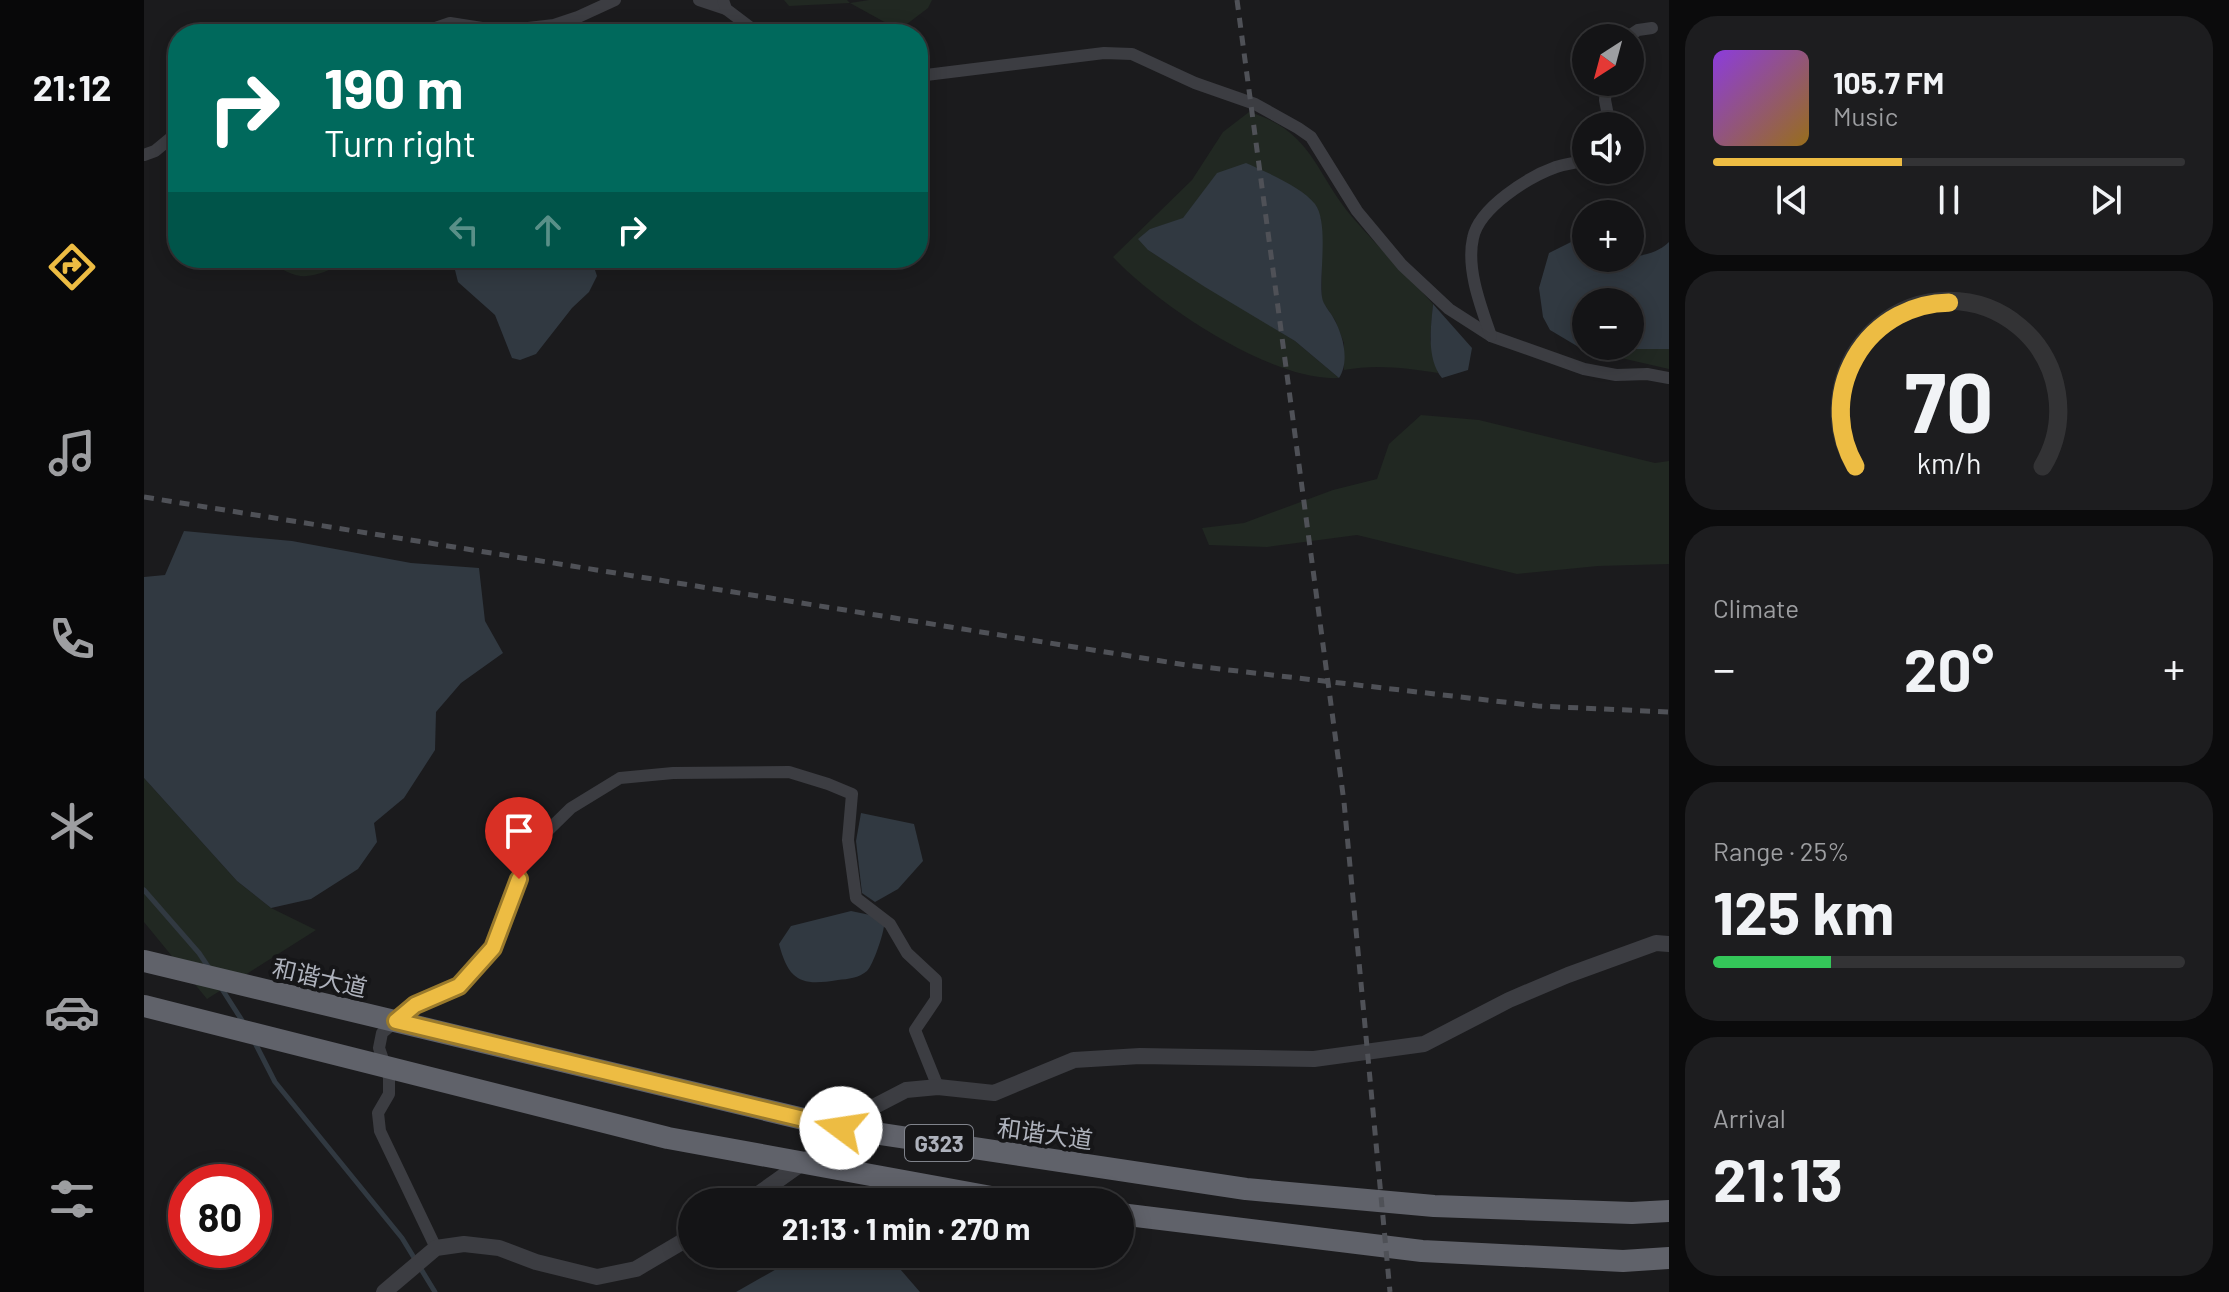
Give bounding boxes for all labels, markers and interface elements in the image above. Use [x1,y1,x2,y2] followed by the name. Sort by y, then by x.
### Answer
[1572,24,1644,96] north arrow
[1572,24,1644,360] map controls
[324,53,463,120] text: 190 m
[192,56,296,160] icon: right
[1833,64,1944,100] text: 105.7 FM
[33,65,111,108] text: 21:12
[1833,100,1898,131] text: Music
[1572,112,1644,184] button: sound
[324,121,476,164] text: Turn right
[1770,178,1814,222] icon: previous
[1927,178,1971,222] icon: pause
[2084,178,2128,222] icon: next
[1572,200,1644,272] button: +
[442,208,486,252] icon: left
[526,208,570,252] icon: ahead
[610,208,654,252] icon: right
[44,239,100,295] icon: directions
[1572,288,1644,360] button: −
[1905,349,1993,449] text: 70
[44,425,100,481] icon: music
[1917,445,1981,480] text: km/h
[1713,592,1799,623] text: Climate
[44,611,100,667] icon: phone
[1904,632,1994,704] text: 20°
[1713,641,1735,694] text: −
[2163,641,2185,694] text: +
[485,797,553,879] pin
[44,798,100,854] icon: climate
[497,809,541,853] icon: arrive
[1713,835,1849,866] text: Range · 25%
[1713,875,1894,947] text: 125 km
[270,952,370,1002] street label: 和谐大道
[44,984,100,1040] icon: car
[799,1086,883,1170] position arrow
[1713,1102,1786,1133] text: Arrival
[995,1112,1095,1154] street label: 和谐大道
[905,1125,973,1161] road number: G323
[1713,1142,1843,1214] text: 21:13
[168,1164,272,1268] speed limit sign: 80
[44,1171,100,1227] icon: filters
[782,1210,1030,1246] text: 21:13 · 1 min · 270 m

